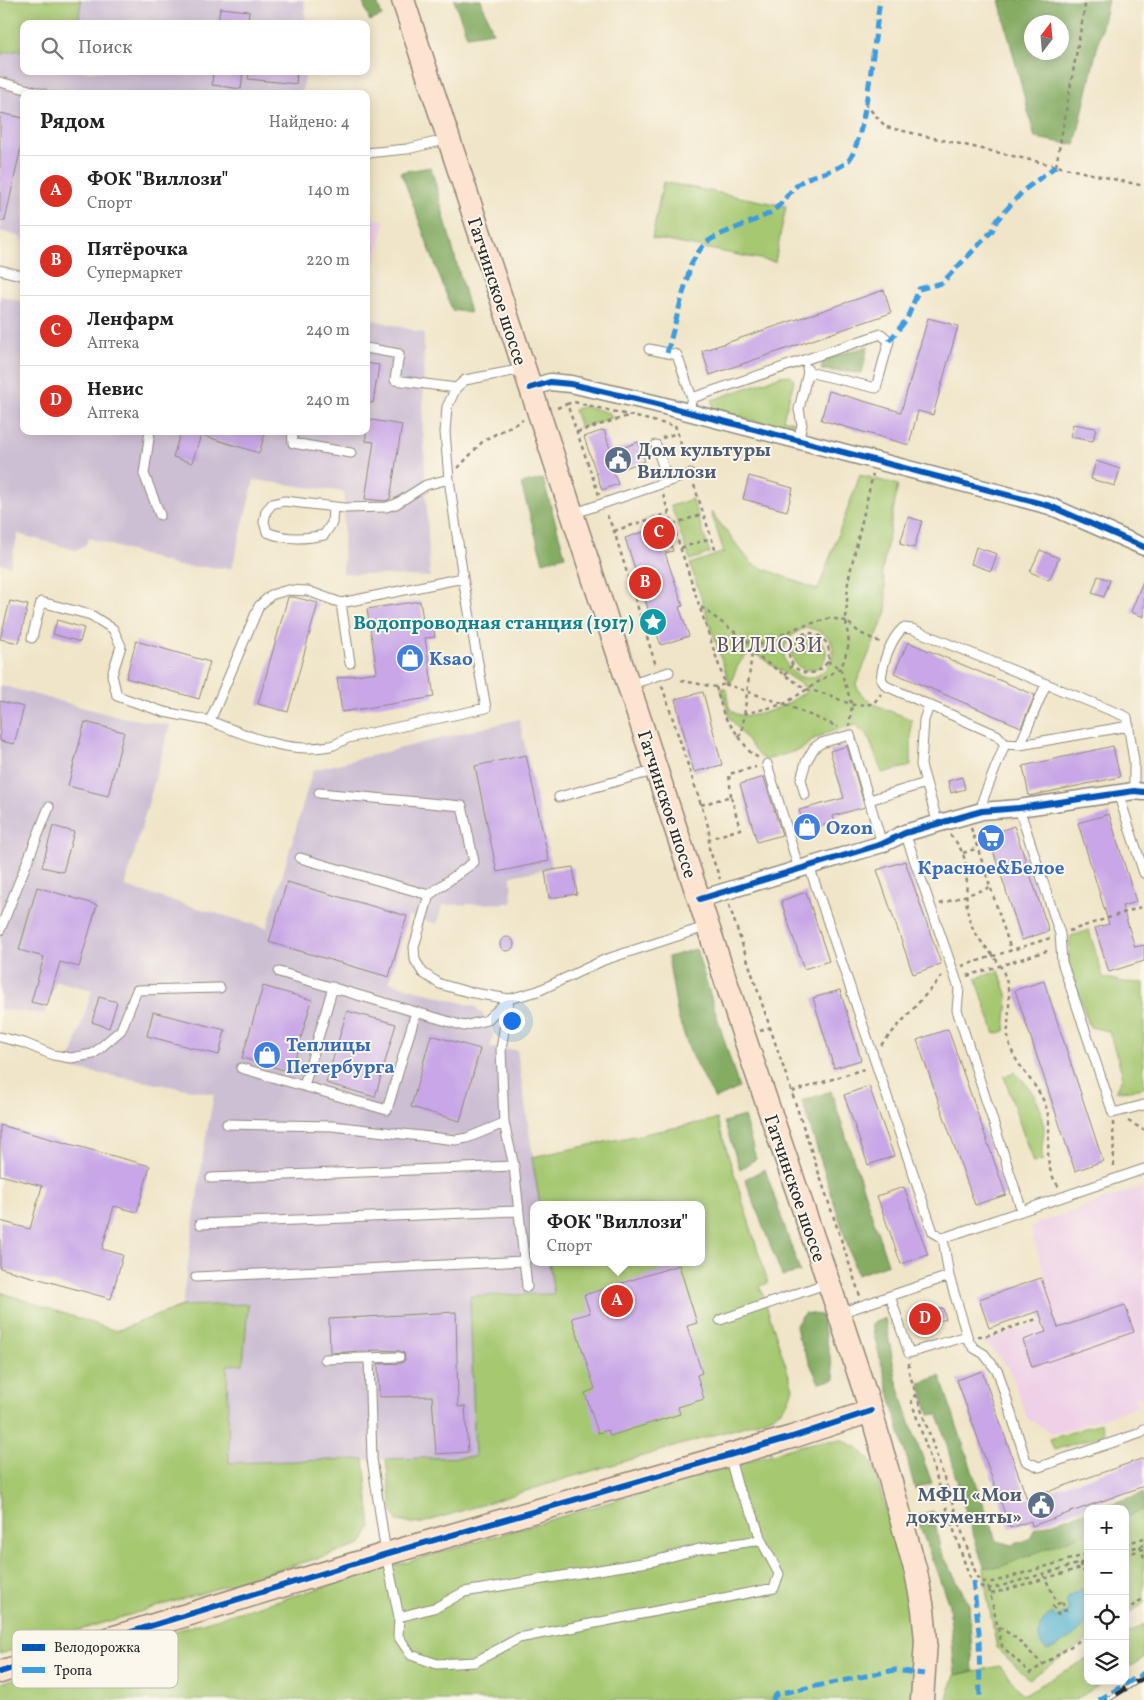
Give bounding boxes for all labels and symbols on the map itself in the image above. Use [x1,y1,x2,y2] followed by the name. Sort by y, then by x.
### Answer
[1024,15,1069,60] north arrow
[460,214,532,369] street label: Гатчинское шоссе
[637,438,771,486] place label: Дом культуры Виллози
[603,445,633,475] public building icon: Дом культуры Виллози
[643,514,675,552] pin: C
[629,564,661,602] pin: B
[638,607,668,637] place icon: Водопроводная станция (1917)
[353,611,634,637] place label: Водопроводная станция (1917)
[716,632,824,661] district label: ВИЛЛОЗИ
[395,643,425,673] shop icon: Ksao
[429,647,473,673] place label: Ksao
[630,727,702,882] street label: Гатчинское шоссе
[792,812,822,842] shop icon: Ozon
[826,816,873,842] place label: Ozon
[976,823,1006,853] supermarket icon: Красное&Белое
[918,856,1065,882] place label: Красное&Белое
[499,1008,525,1034] your location
[286,1033,395,1081] place label: Теплицы Петербурга
[252,1040,282,1070] shop icon: Теплицы Петербурга
[757,1111,832,1266] street label: Гатчинское шоссе
[601,1282,633,1320] pin: A
[909,1300,941,1338] pin: D
[906,1483,1022,1531] place label: МФЦ «Мои документы»
[1026,1490,1056,1520] public building icon: МФЦ «Мои документы»
[12,1630,178,1688] legend
[54,1639,141,1658] text: Велодорожка
[54,1662,92,1681] text: Тропа

